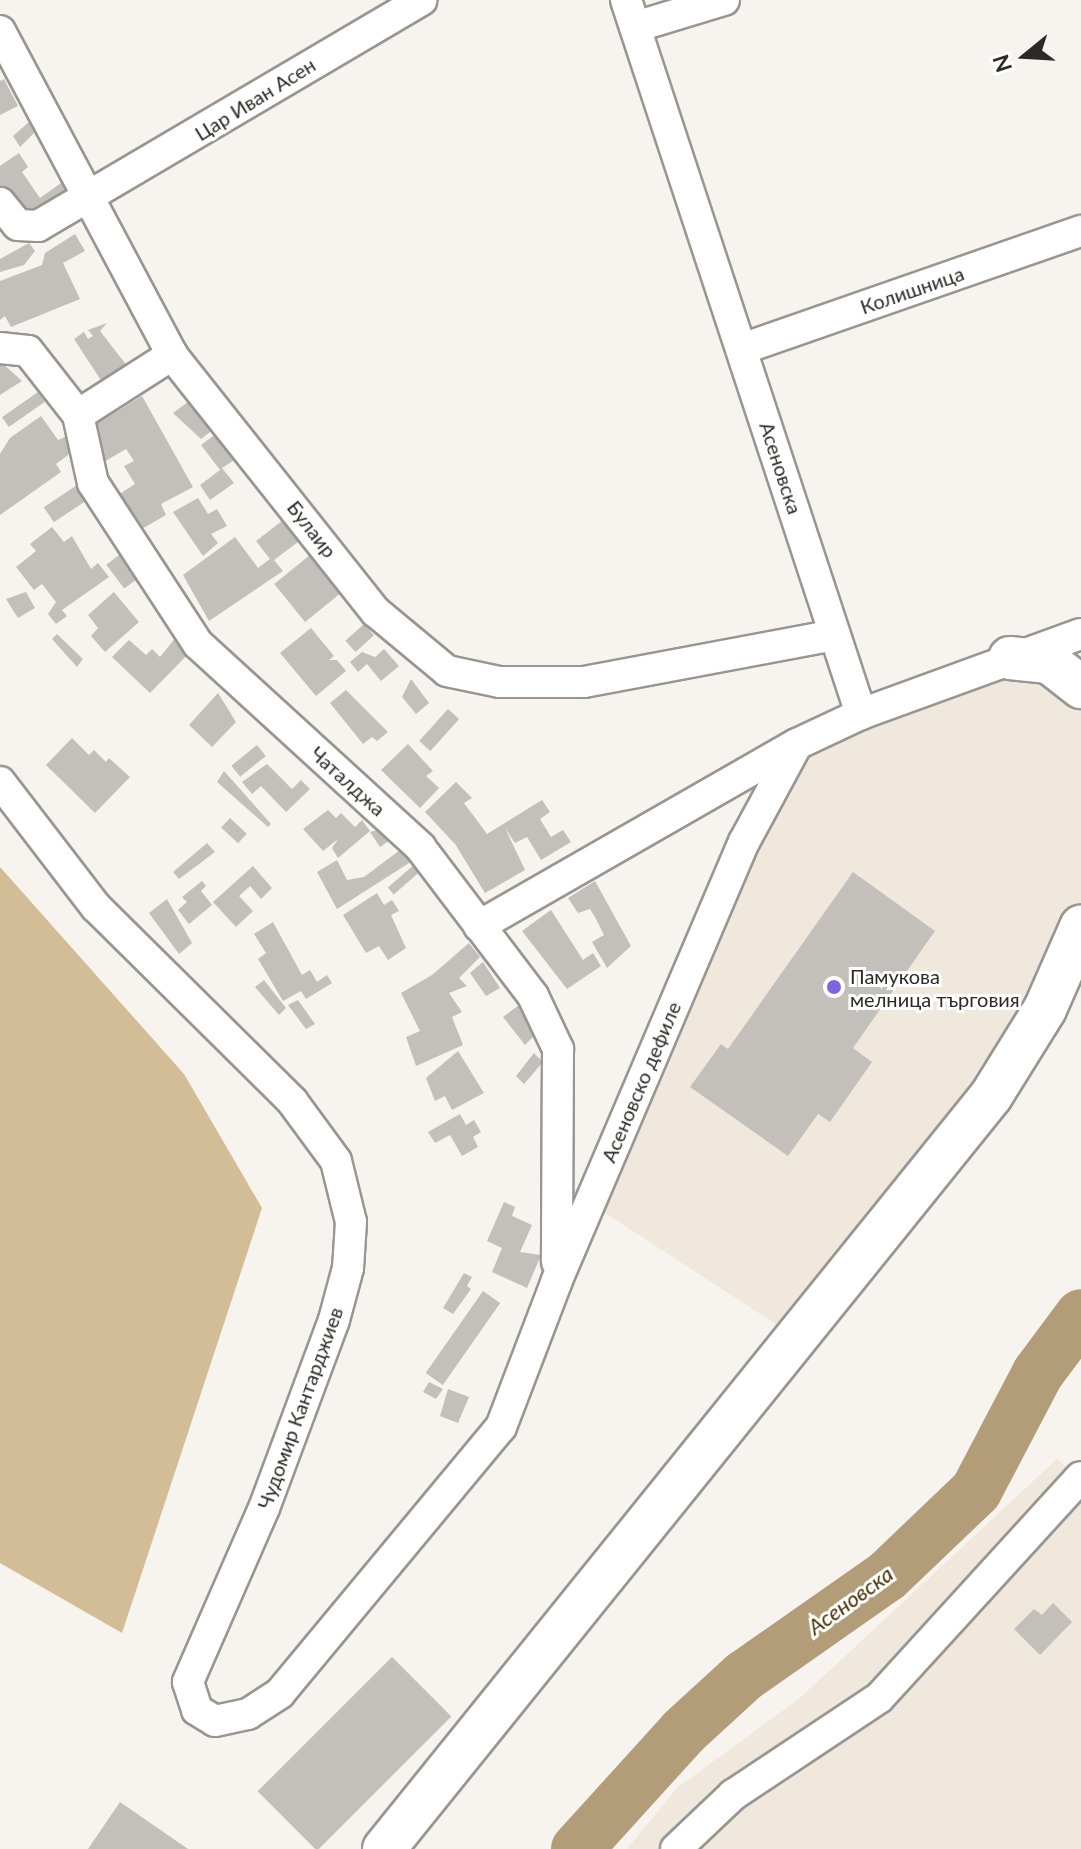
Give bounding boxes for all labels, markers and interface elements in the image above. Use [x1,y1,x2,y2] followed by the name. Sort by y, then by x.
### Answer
[985,16,1065,96] north arrow
[986,51,1017,76] text: N
[190,52,320,146] street label: Цар Иван Асен
[857,261,967,319] street label: Колишница
[755,419,807,517] street label: Асеновска
[282,496,342,562] street label: Булаир
[306,741,390,821] street label: Чаталджа
[850,964,1020,1011] place label: Памукова мелница търговия
[825,978,843,996] marker: Памукова мелница търговия
[596,998,686,1166] street label: Асеновско дефиле
[252,1304,348,1512] street label: Чудомир Кантарджиев
[802,1560,898,1640] water label: Асеновска

